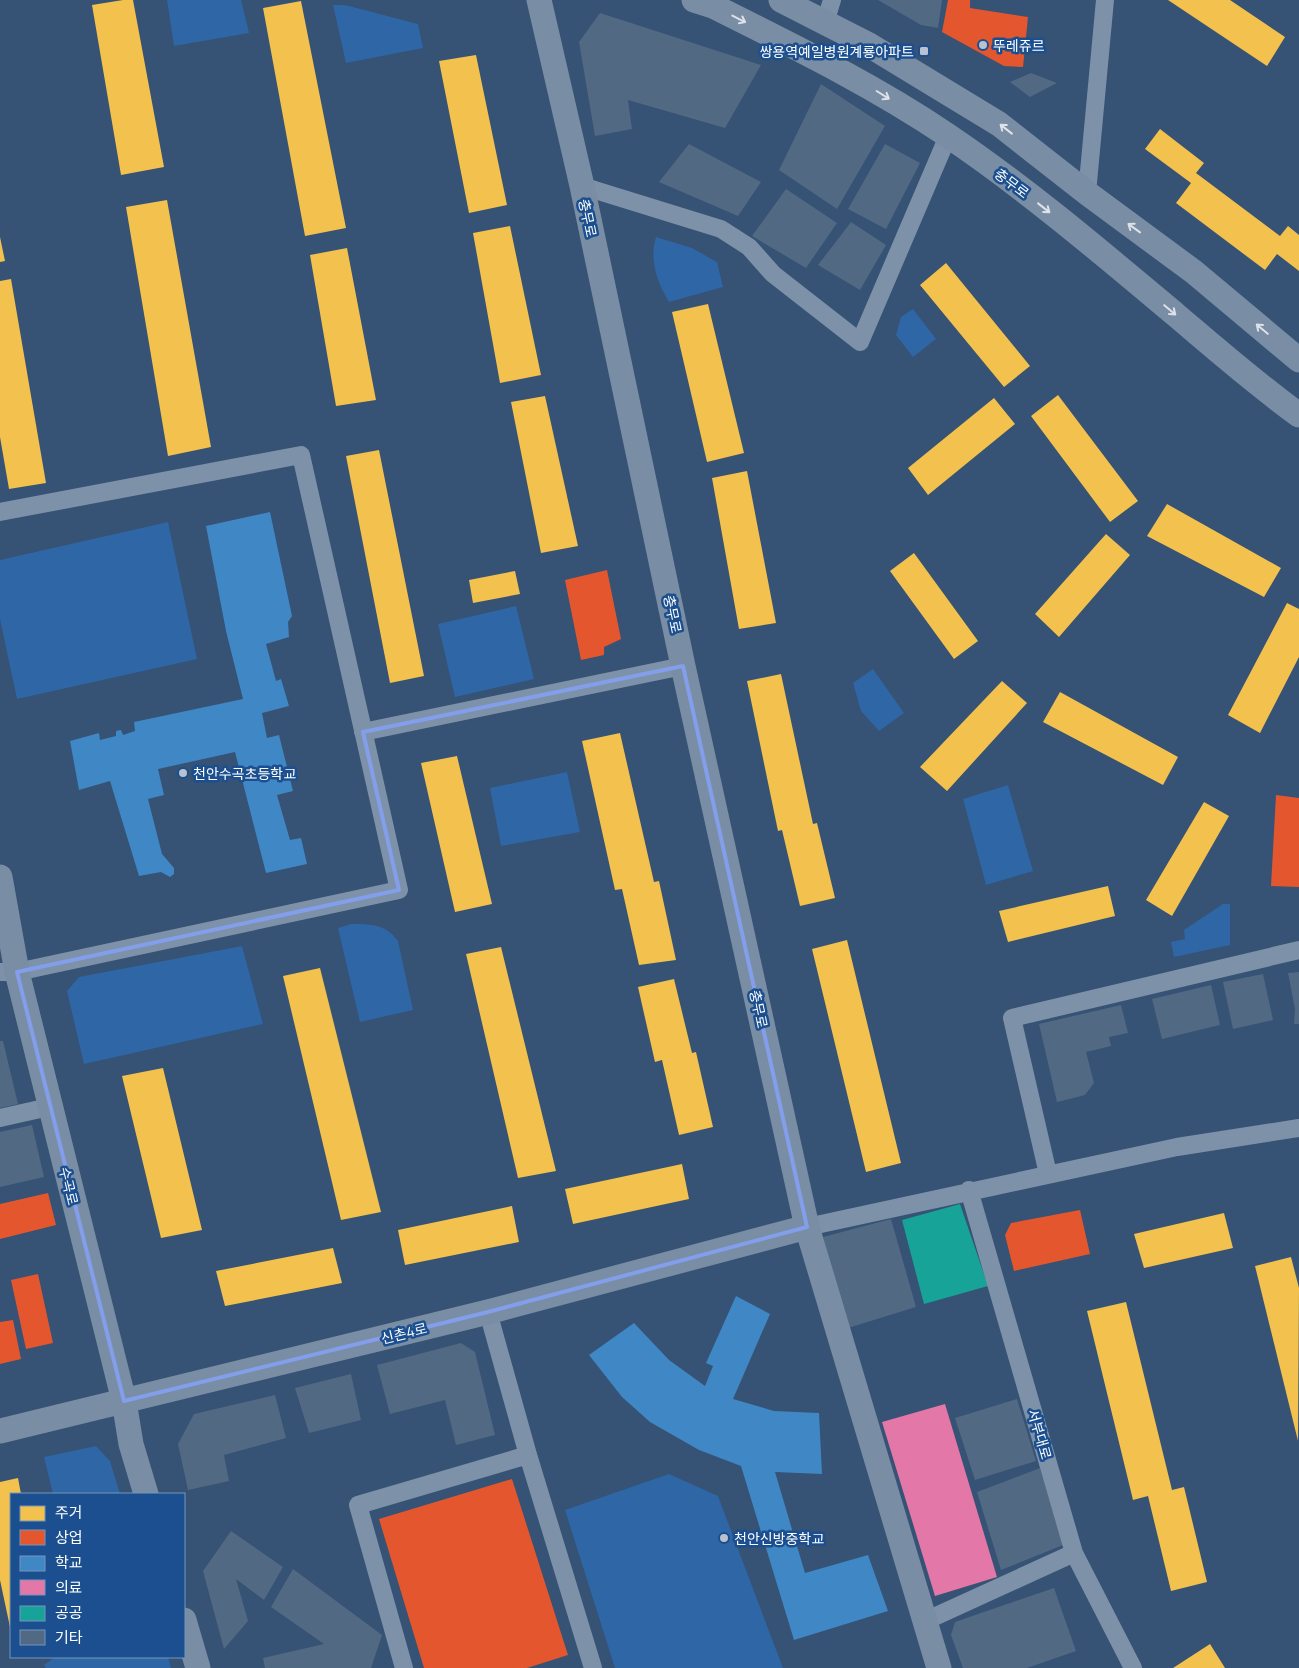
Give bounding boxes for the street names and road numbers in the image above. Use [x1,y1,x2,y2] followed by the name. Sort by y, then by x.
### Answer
[991,164,1033,202] street label: 충무로
[575,197,601,239] street label: 충무로
[660,593,686,635] street label: 충무로
[746,988,772,1030] street label: 충무로
[55,1165,83,1207] street label: 수곡로
[379,1318,429,1348] street label: 신촌4로
[1024,1407,1056,1461] street label: 서부대로

